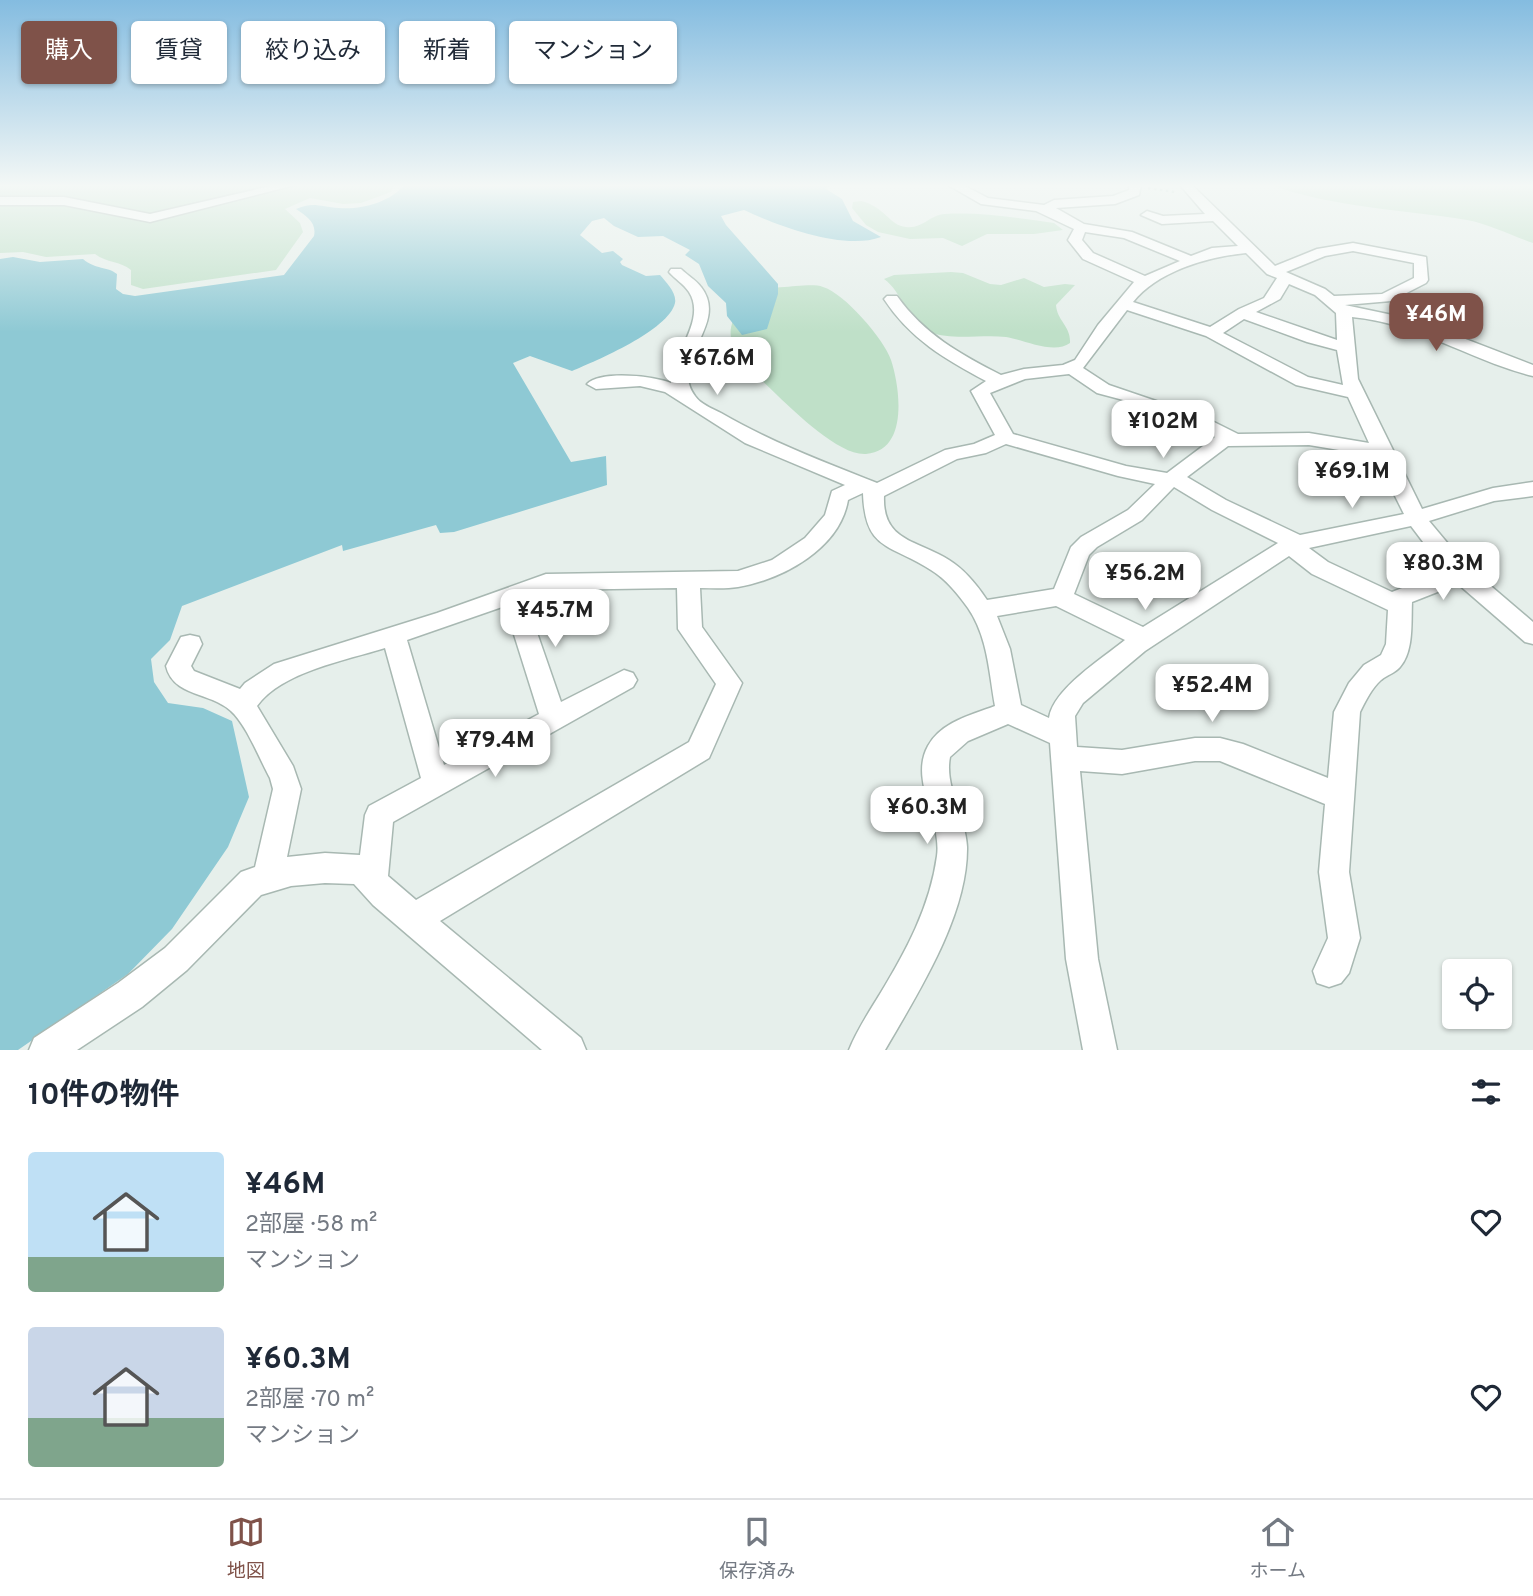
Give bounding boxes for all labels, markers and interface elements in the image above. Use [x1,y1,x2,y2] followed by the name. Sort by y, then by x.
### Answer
[21,21,117,84] chip: 購入
[131,21,227,84] chip: 賃貸
[241,21,385,84] chip: 絞り込み
[399,21,495,84] chip: 新着
[509,21,677,84] chip: マンション
[1395,294,1477,353] pin: ¥46M
[1405,301,1467,330] text: ¥46M
[660,338,774,397] pin: ¥67.6M
[679,345,755,374] text: ¥67.6M
[1114,400,1212,460] pin: ¥102M
[1128,408,1198,437] text: ¥102M
[1295,450,1409,510] pin: ¥69.1M
[1314,458,1390,487] text: ¥69.1M
[1386,542,1500,602] pin: ¥80.3M
[1402,550,1484,579] text: ¥80.3M
[1088,552,1202,612] pin: ¥56.2M
[1105,560,1185,589] text: ¥56.2M
[498,590,612,649] pin: ¥45.7M
[516,597,594,626] text: ¥45.7M
[1155,664,1269,724] pin: ¥52.4M
[1171,672,1253,701] text: ¥52.4M
[438,720,552,779] pin: ¥79.4M
[455,727,535,756] text: ¥79.4M
[870,786,984,846] pin: ¥60.3M
[886,794,968,823] text: ¥60.3M
[1442,959,1512,1029] map controls
[1442,959,1512,1029] button: locate
[1467,1073,1505,1111] icon: filters
[28,1078,180,1115] text: 10件の物件
[245,1167,325,1204] text: ¥46M
[84,1180,168,1264] icon: home
[1467,1203,1505,1241] icon: heart
[245,1211,377,1240] text: 2部屋 · 58 m²
[245,1247,360,1276] text: マンション
[245,1342,351,1379] text: ¥60.3M
[84,1355,168,1439] icon: home
[1467,1378,1505,1416] icon: heart
[245,1386,374,1415] text: 2部屋 · 70 m²
[245,1422,360,1451] text: マンション
[227,1513,265,1584] tab: 地図
[719,1513,795,1584] tab: 保存済み
[1249,1513,1306,1584] tab: ホーム

